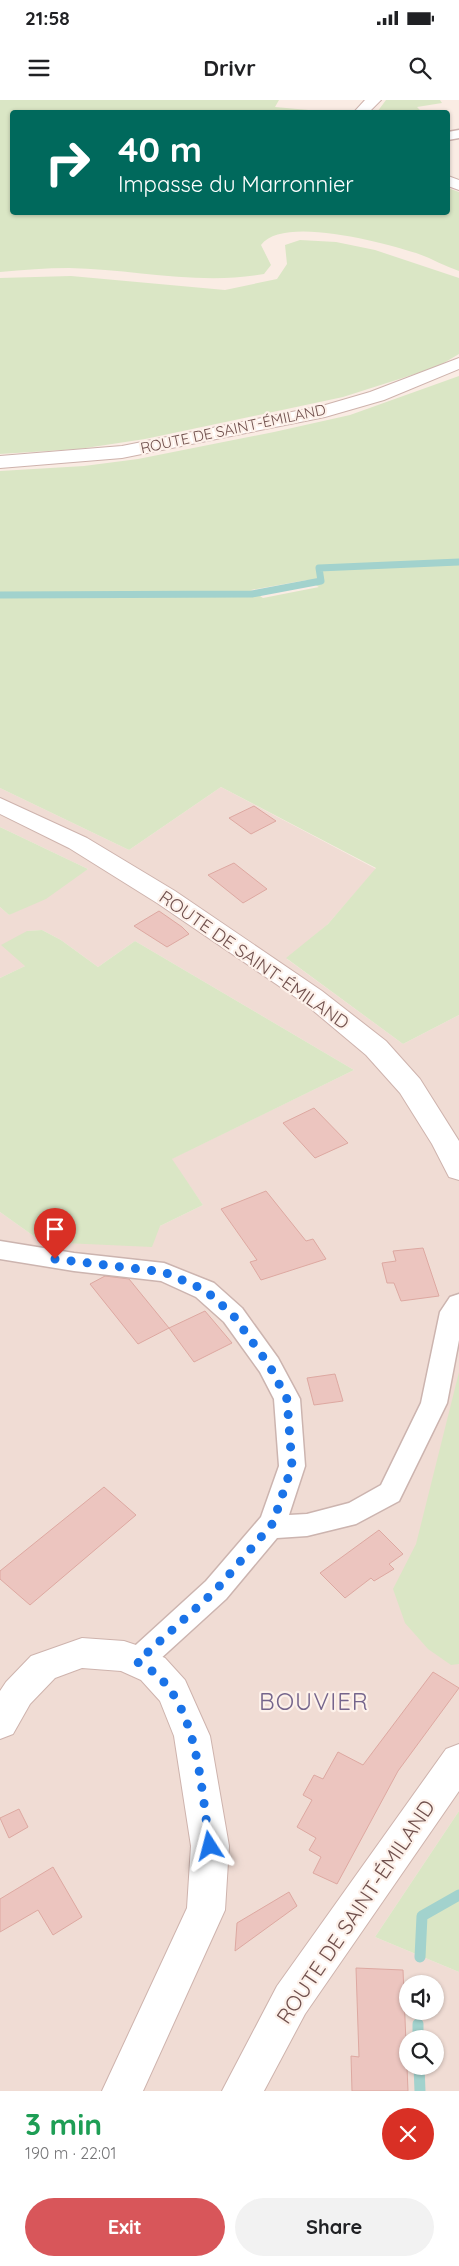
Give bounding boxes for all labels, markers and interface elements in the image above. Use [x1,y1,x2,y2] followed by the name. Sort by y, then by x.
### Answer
[25,6,70,30] text: 21:58
[25,54,53,82] icon: menu
[203,54,256,82] text: Drivr
[406,54,434,82] icon: search
[118,127,202,171] text: 40 m
[35,130,100,195] icon: right
[118,170,354,198] text: Impasse du Marronnier
[139,400,327,457] street label: ROUTE DE SAINT-ÉMILAND
[155,885,354,1034] street label: ROUTE DE SAINT-ÉMILAND
[34,1208,76,1259] pin
[41,1215,69,1243] icon: arrive
[259,1686,369,1716] district label: BOUVIER
[270,1795,440,2028] street label: ROUTE DE SAINT-ÉMILAND
[183,1819,235,1871] position arrow
[399,1975,444,2075] map controls
[399,1975,444,2020] button: sound
[399,2030,444,2075] button: search
[25,2105,102,2143] text: 3 min
[382,2108,434,2160] button: close
[25,2143,116,2163] text: 190 m · 22:01
[25,2198,225,2256] button: Exit
[235,2198,434,2256] button: Share

